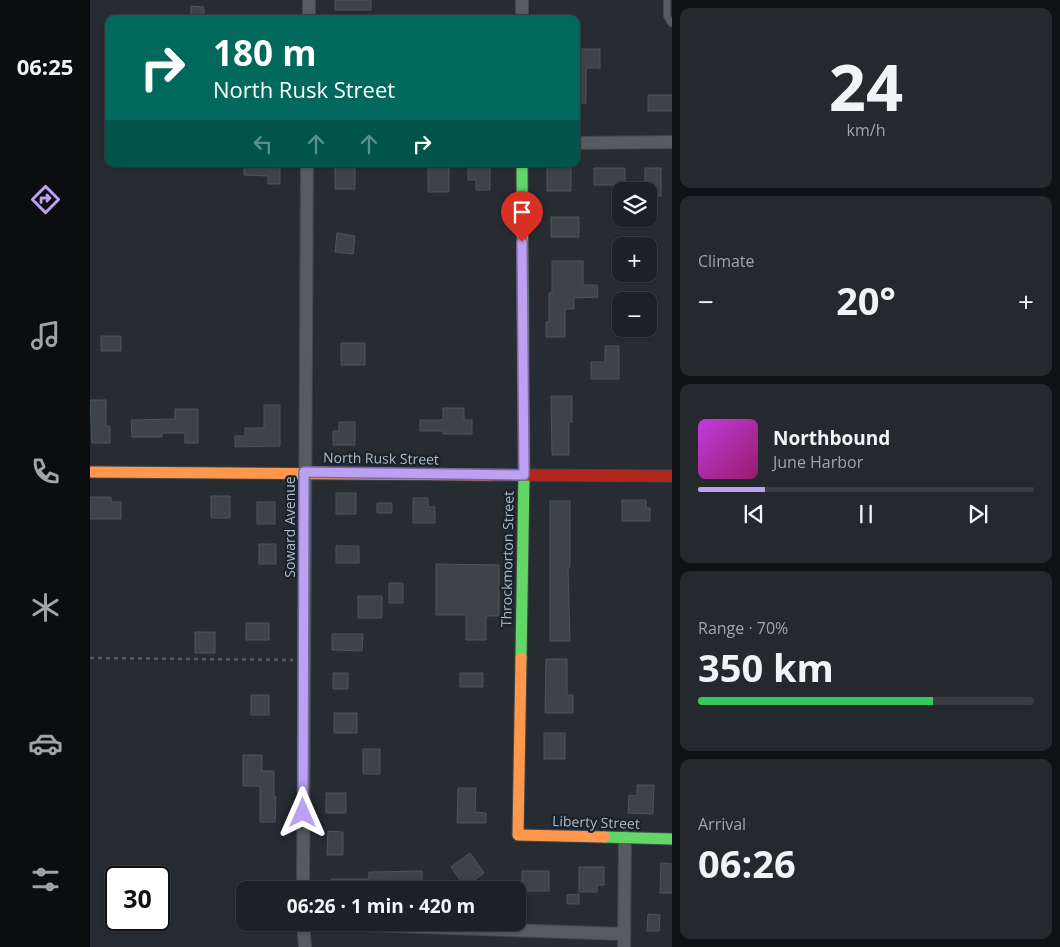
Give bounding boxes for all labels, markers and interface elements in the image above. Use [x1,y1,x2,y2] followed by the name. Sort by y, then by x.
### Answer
[213,29,317,76] text: 180 m
[130,35,195,100] icon: right
[829,42,903,130] text: 24
[17,51,73,81] text: 06:25
[213,74,395,104] text: North Rusk Street
[847,119,885,141] text: km/h
[249,130,277,158] icon: left
[302,130,330,158] icon: ahead
[355,130,383,158] icon: ahead
[408,130,436,158] icon: right
[28,182,63,217] icon: directions
[612,182,657,337] map controls
[612,182,657,227] button: layers
[501,191,543,242] pin
[508,198,536,226] icon: arrive
[612,237,657,282] button: +
[698,250,755,272] text: Climate
[836,274,896,326] text: 20°
[698,282,714,320] text: −
[1018,282,1034,320] text: +
[612,292,657,337] button: −
[28,318,63,353] icon: music
[773,425,890,451] text: Northbound
[323,447,439,469] street label: North Rusk Street
[773,451,863,473] text: June Harbor
[28,454,63,489] icon: phone
[280,476,299,578] street label: Soward Avenue
[496,491,518,627] street label: Throckmorton Street
[740,500,768,528] icon: previous
[852,500,880,528] icon: pause
[964,500,992,528] icon: next
[28,590,63,625] icon: climate
[698,617,788,639] text: Range · 70%
[698,641,834,693] text: 350 km
[28,726,63,761] icon: car
[276,786,328,838] position arrow
[552,811,640,833] street label: Liberty Street
[698,813,746,835] text: Arrival
[698,837,796,889] text: 06:26
[28,862,63,897] icon: filters
[105,866,170,931] speed limit sign: 30
[287,893,475,919] text: 06:26 · 1 min · 420 m

